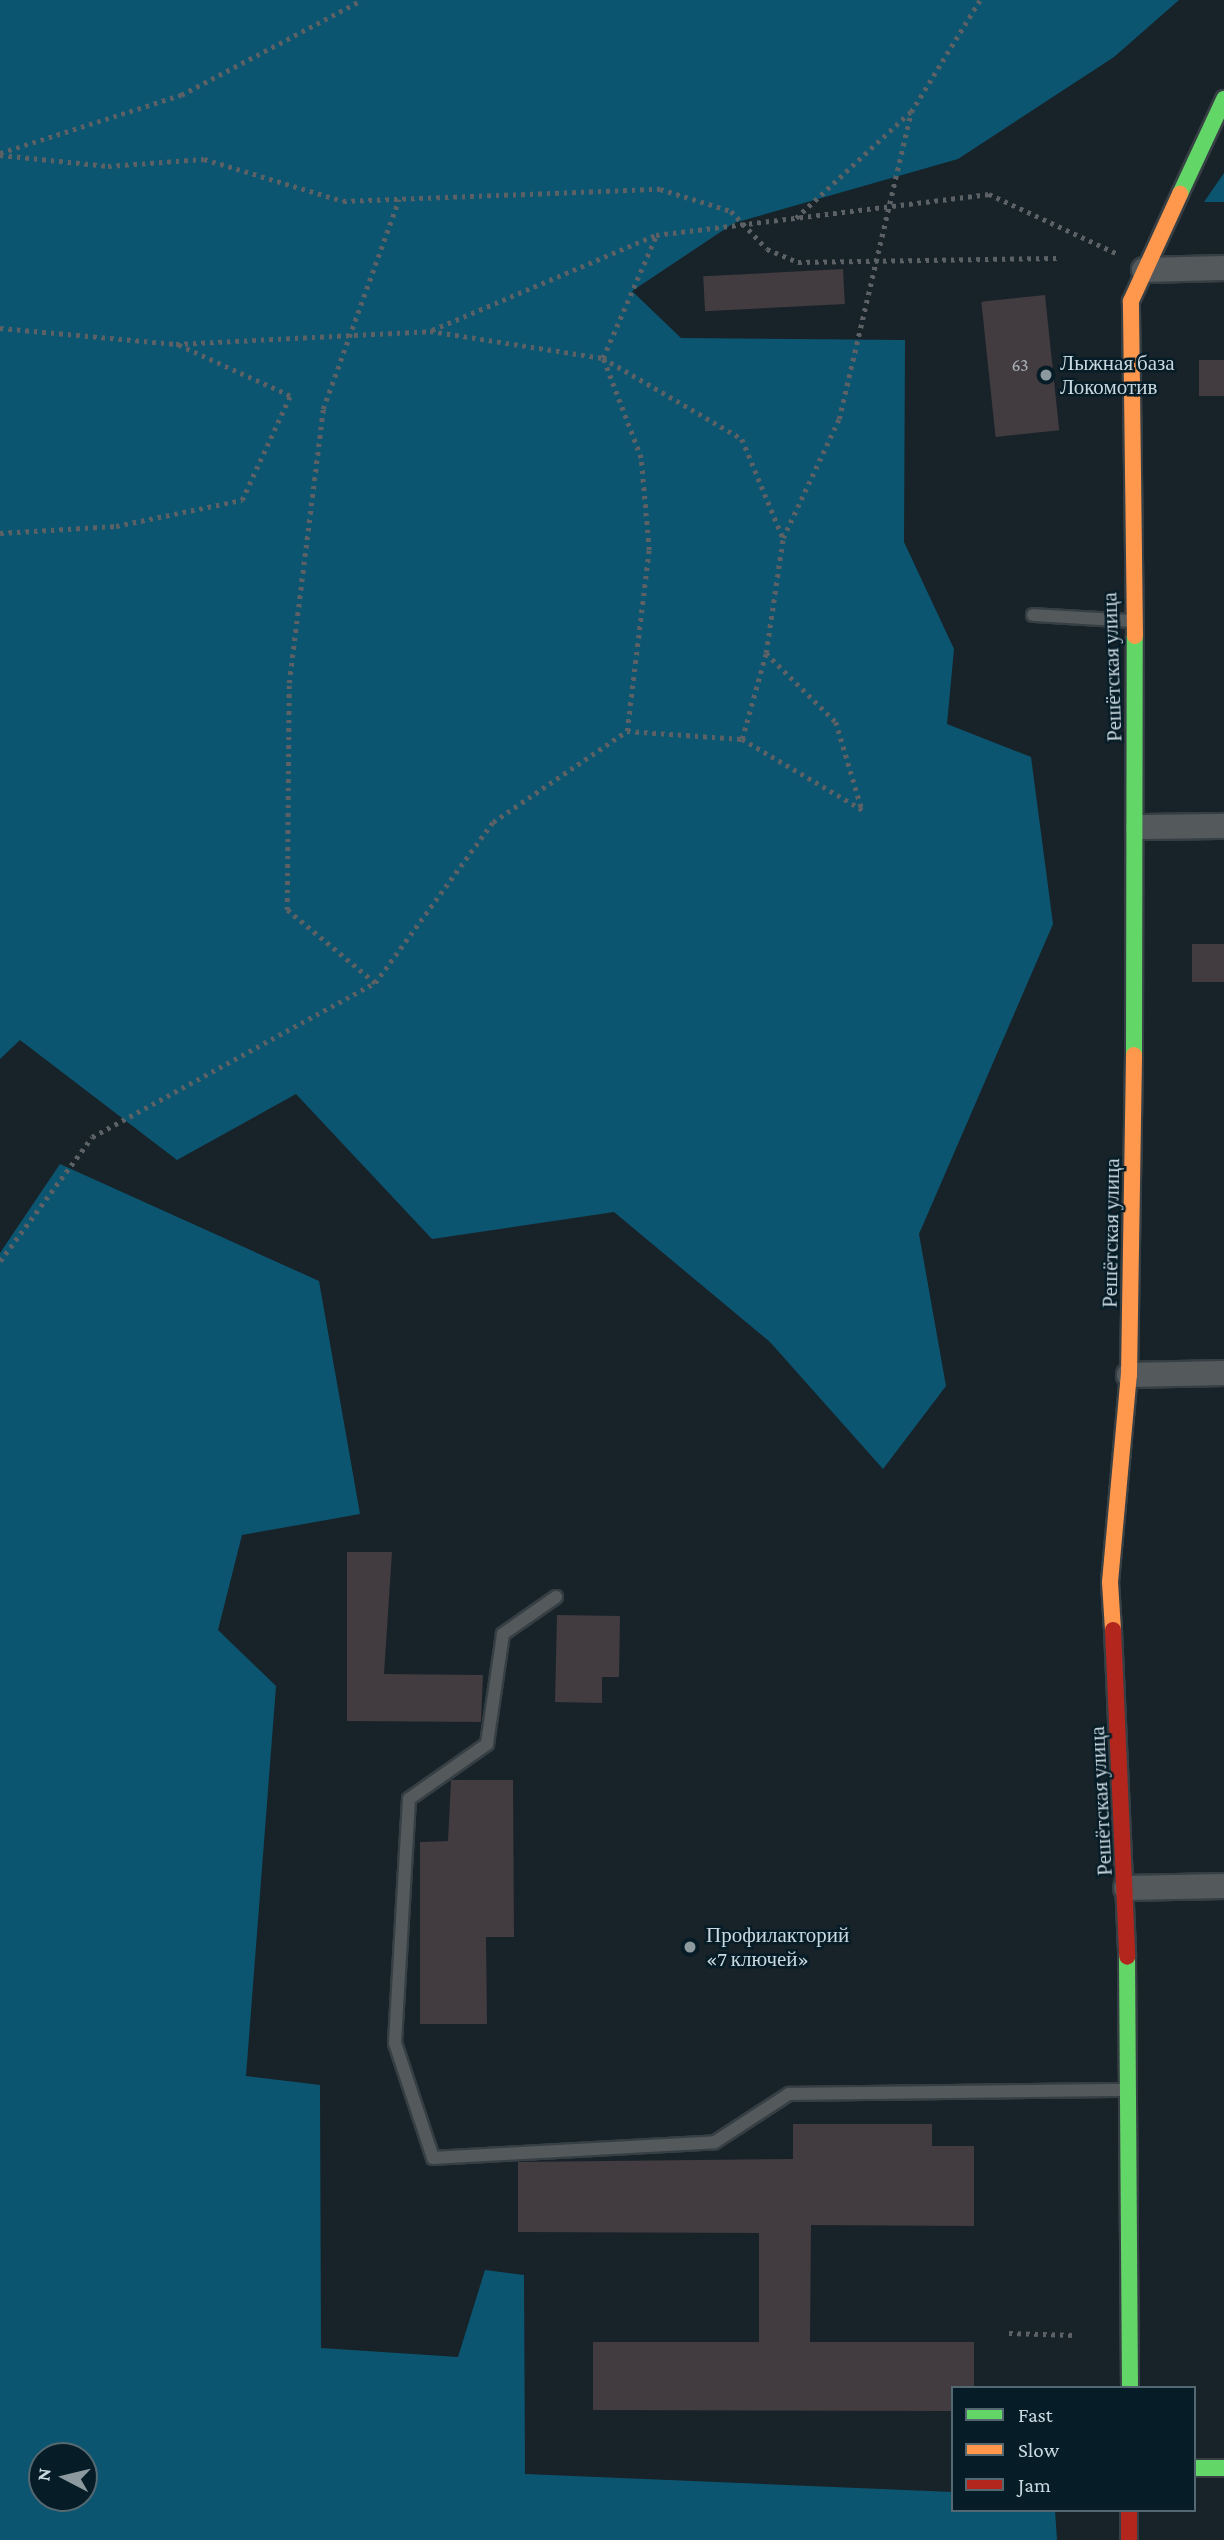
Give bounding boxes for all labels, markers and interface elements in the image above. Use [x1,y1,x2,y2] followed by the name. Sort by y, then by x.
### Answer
[1060,350,1175,400] place label: Лыжная база Локомотив
[1011,354,1029,376] house number: 63
[1038,367,1054,383] marker: Лыжная база Локомотив
[1097,592,1127,742] street label: Решётская улица
[1097,1158,1125,1308] street label: Решётская улица
[1085,1726,1117,1876] street label: Решётская улица
[706,1922,849,1972] place label: Профилакторий «7 ключей»
[680,1937,700,1957] marker: Профилакторий «7 ключей»
[951,2386,1196,2512] legend
[1018,2403,1053,2427] text: Fast
[1018,2438,1059,2462] text: Slow
[28,2442,98,2512] north arrow
[32,2467,55,2482] text: N
[1018,2473,1051,2497] text: Jam

